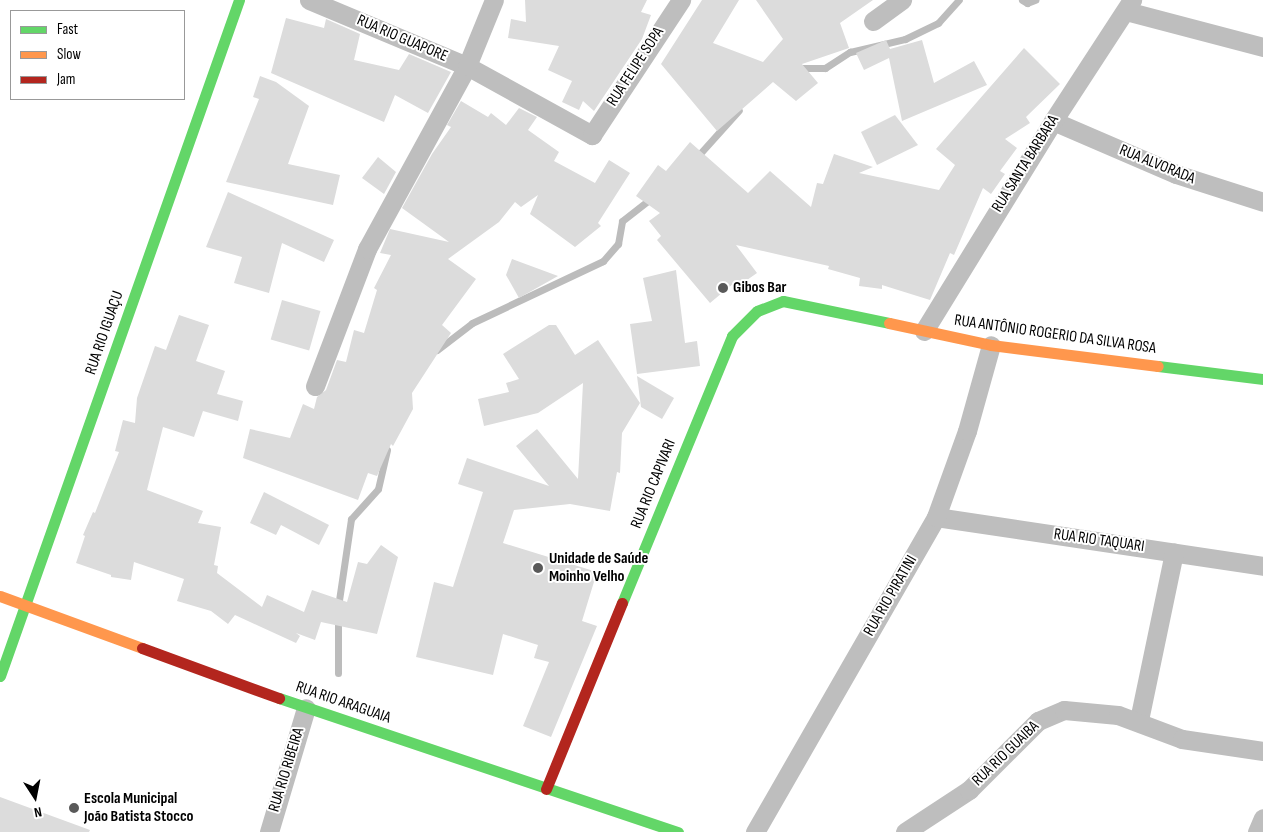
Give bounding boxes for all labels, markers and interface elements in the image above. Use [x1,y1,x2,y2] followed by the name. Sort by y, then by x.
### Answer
[10,10,185,100] legend
[354,11,450,67] street label: RUA RIO GUAPORE
[57,20,78,39] text: Fast
[603,24,669,110] street label: RUA FELIPE SOPA
[57,45,81,64] text: Slow
[57,70,75,89] text: Jam
[988,112,1064,216] street label: RUA SANTA BARBARA
[1116,141,1198,189] street label: RUA ALVORADA
[733,278,786,298] place label: Gibos Bar
[717,282,729,294] marker: Gibos Bar
[82,289,128,377] street label: RUA RIO IGUAÇU
[953,311,1157,359] street label: RUA ANTÔNIO ROGERIO DA SILVA ROSA
[627,437,681,531] street label: RUA RIO CAPIVARI
[1052,525,1146,557] street label: RUA RIO TAQUARI
[549,549,648,587] place label: Unidade de Saúde Moinho Velho
[860,552,922,640] street label: RUA RIO PIRATINI
[531,561,545,575] marker: Unidade de Saúde Moinho Velho
[293,678,393,728] street label: RUA RIO ARAGUAIA
[969,717,1043,791] street label: RUA RIO GUAIBA
[265,725,309,815] street label: RUA RIO RIBEIRA
[10,772,60,822] north arrow
[84,789,194,827] place label: Escola Municipal João Batista Stocco
[68,802,80,814] marker: Escola Municipal João Batista Stocco
[33,803,43,821] text: N

